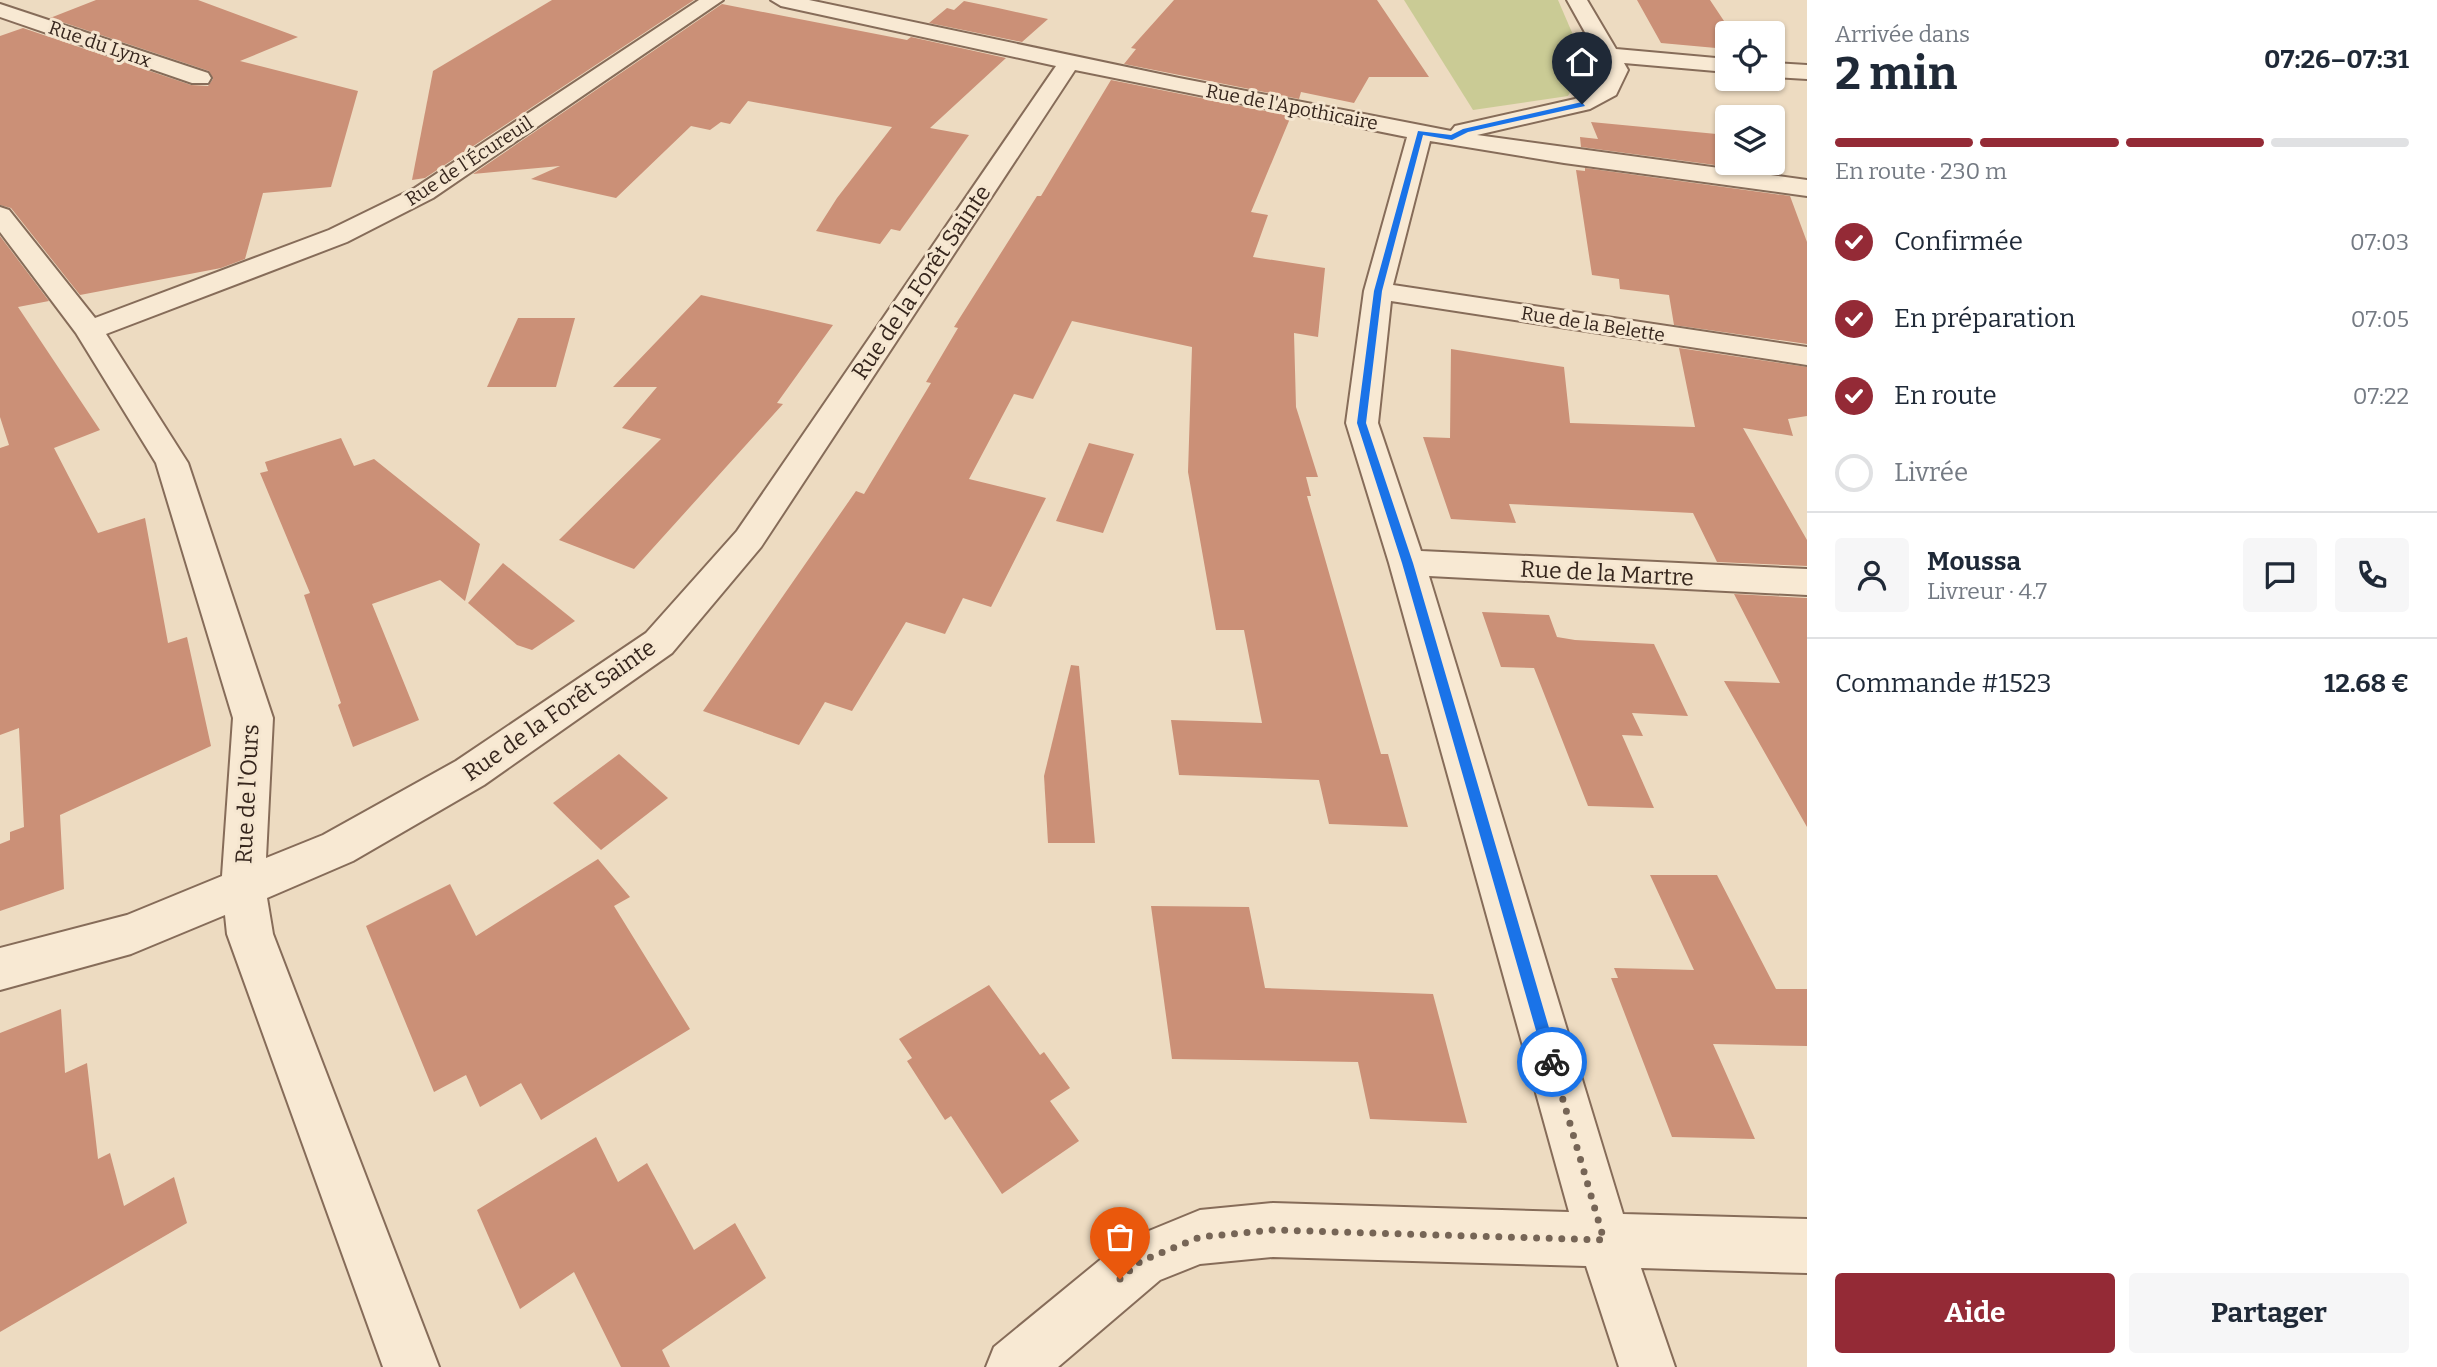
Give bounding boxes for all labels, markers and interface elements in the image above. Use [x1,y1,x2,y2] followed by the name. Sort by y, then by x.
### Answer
[46,16,155,72] street label: Rue du Lynx
[1835,20,1970,48] text: Arrivée dans
[1715,21,1785,175] map controls
[1715,21,1785,91] button: locate
[1552,32,1612,104] pin
[1563,43,1601,81] icon: home
[2264,44,2409,75] text: 07:26–07:31
[1835,46,1957,101] text: 2 min
[1204,79,1380,135] street label: Rue de l'Apothicaire
[1715,105,1785,175] button: layers
[401,111,537,211] street label: Rue de l'Écureuil
[1835,157,2007,185] text: En route · 230 m
[845,179,997,385] street label: Rue de la Forêt Sainte
[1835,223,1873,261] icon: check
[1894,226,2023,257] text: Confirmée
[2350,228,2409,256] text: 07:03
[1835,300,1873,338] icon: check
[1519,301,1667,347] street label: Rue de la Belette
[1894,303,2075,334] text: En préparation
[2351,305,2409,333] text: 07:05
[1835,377,1873,415] icon: check
[1894,380,1997,411] text: En route
[2353,382,2409,410] text: 07:22
[1894,457,1968,488] text: Livrée
[1835,538,1909,612] button: person
[2243,538,2317,612] button: chat
[2335,538,2409,612] button: phone
[1927,546,2021,577] text: Moussa
[1519,554,1695,592] street label: Rue de la Martre
[1927,577,2047,605] text: Livreur · 4.7
[457,633,661,787] street label: Rue de la Forêt Sainte
[1835,668,2052,699] text: Commande #1523
[2324,668,2409,699] text: 12.68 €
[229,723,265,865] street label: Rue de l'Ours
[1517,1027,1587,1097] courier
[1533,1043,1571,1081] icon: bike
[1090,1207,1150,1279] pin
[1101,1218,1139,1256] icon: bag
[1835,1273,2115,1353] button: Aide
[2129,1273,2409,1353] button: Partager

